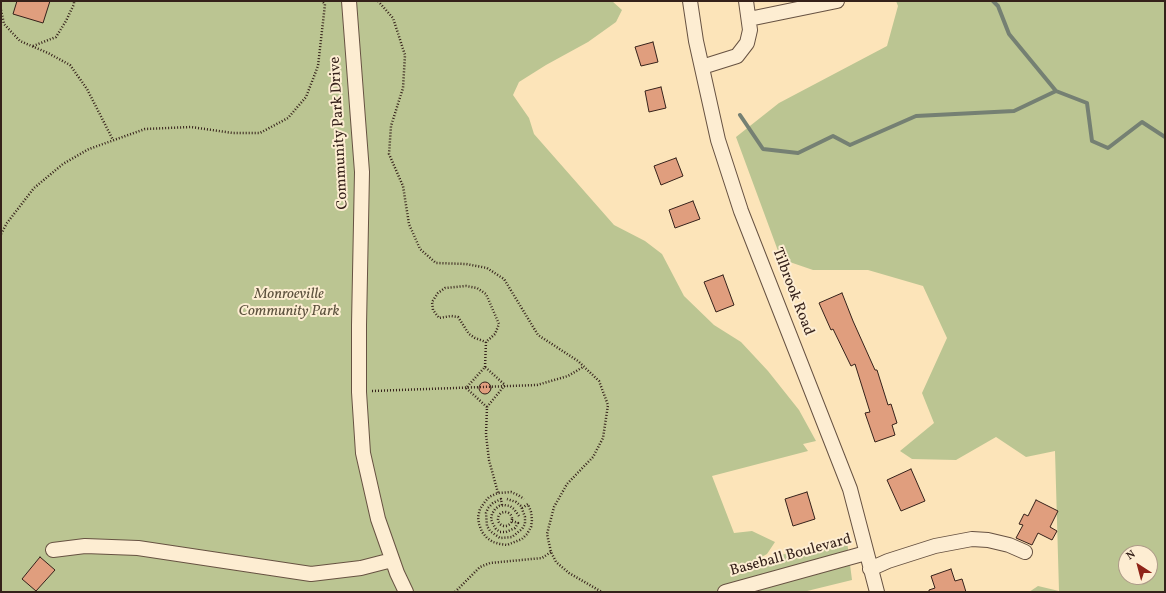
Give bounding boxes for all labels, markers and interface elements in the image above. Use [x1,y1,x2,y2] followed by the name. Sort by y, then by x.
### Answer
[327,56,353,210] street label: Community Park Drive
[767,246,817,338] street label: Tilbrook Road
[238,286,340,321] park label: Monroeville Community Park
[728,531,854,581] street label: Baseball Boulevard
[1118,545,1158,585] north arrow
[1124,547,1139,564] text: N

